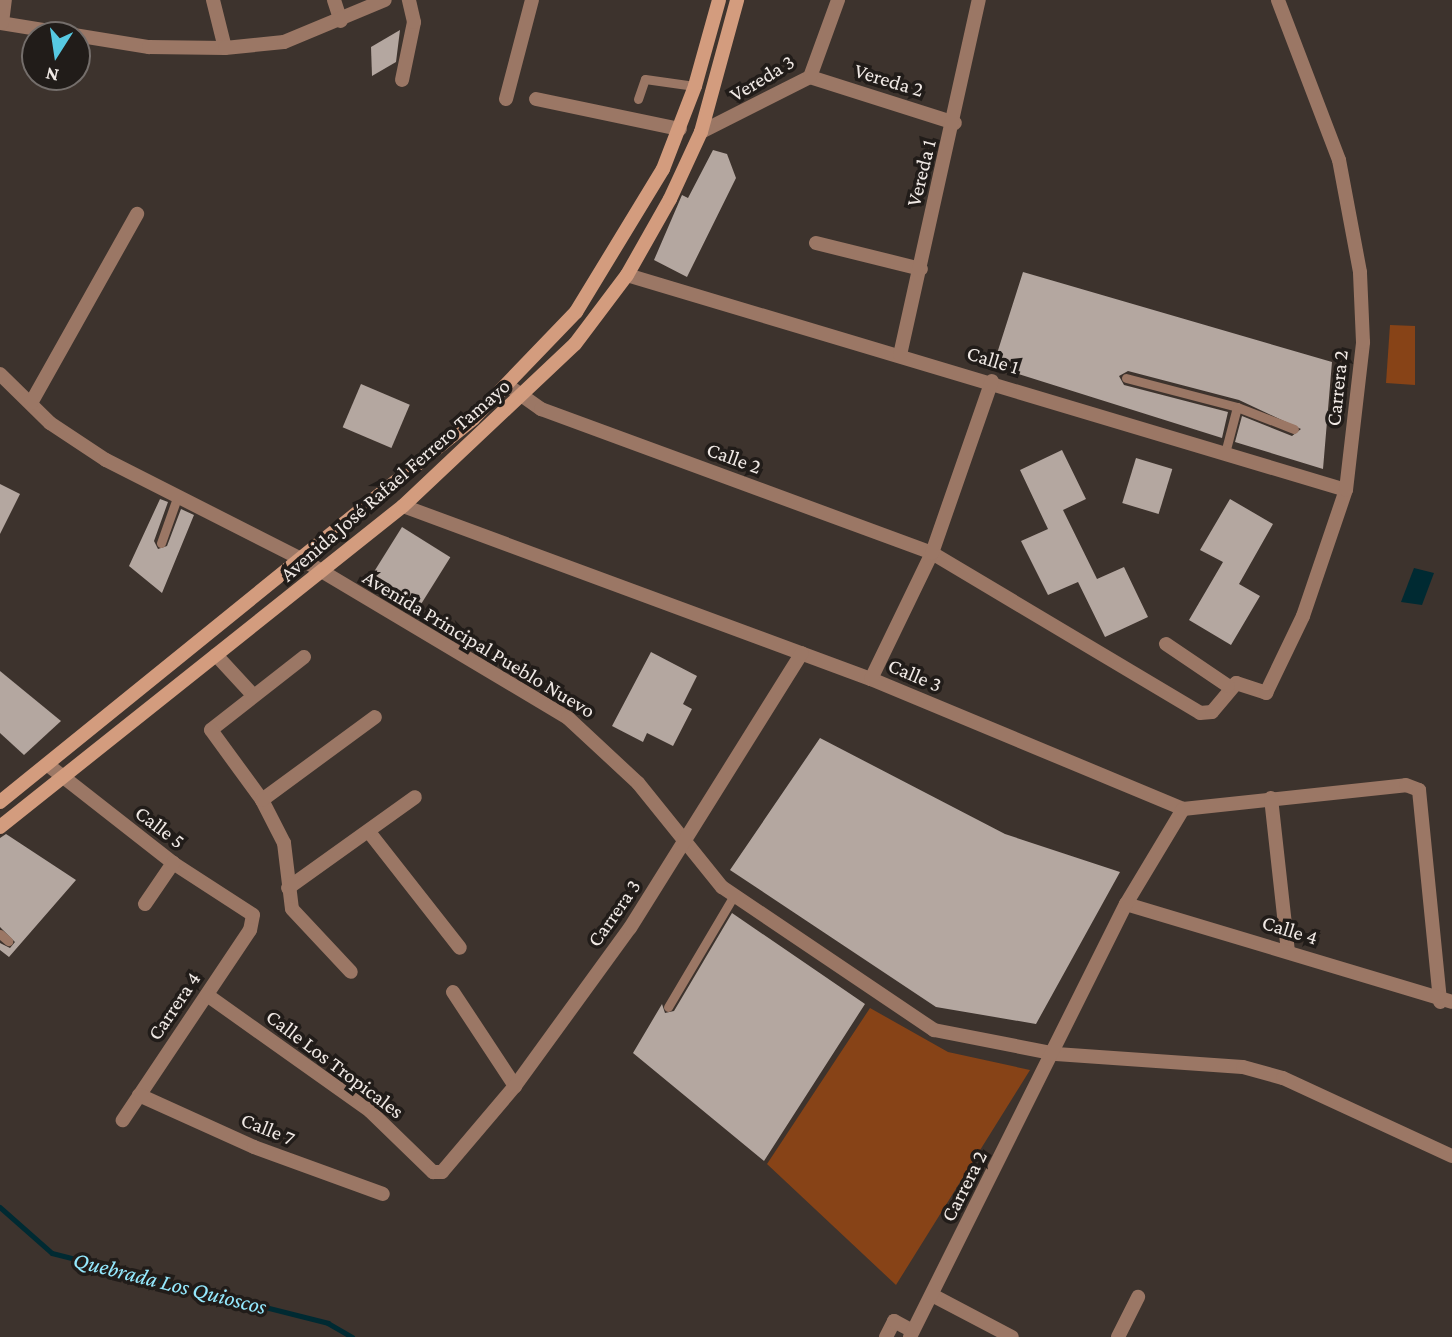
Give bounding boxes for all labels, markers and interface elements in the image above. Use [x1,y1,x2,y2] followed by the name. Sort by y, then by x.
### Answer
[21,21,91,91] north arrow
[725,49,799,107] street label: Vereda 3
[851,58,927,102] street label: Vereda 2
[43,63,60,87] text: N
[901,137,941,209] street label: Vereda 1
[964,340,1022,380] street label: Calle 1
[1320,349,1354,427] street label: Carrera 2
[275,373,515,587] street label: Avenida José Rafael Ferrero Tamayo
[703,437,765,479] street label: Calle 2
[358,565,600,723] street label: Avenida Principal Pueblo Nuevo
[884,652,946,698] street label: Calle 3
[130,800,190,854] street label: Calle 5
[582,874,646,952] street label: Carrera 3
[1259,910,1321,950] street label: Calle 4
[142,967,206,1045] street label: Carrera 4
[261,1004,409,1124] street label: Calle Los Tropicales
[237,1107,299,1151] street label: Calle 7
[935,1146,993,1226] street label: Carrera 2
[71,1246,269,1320] water label: Quebrada Los Quioscos

